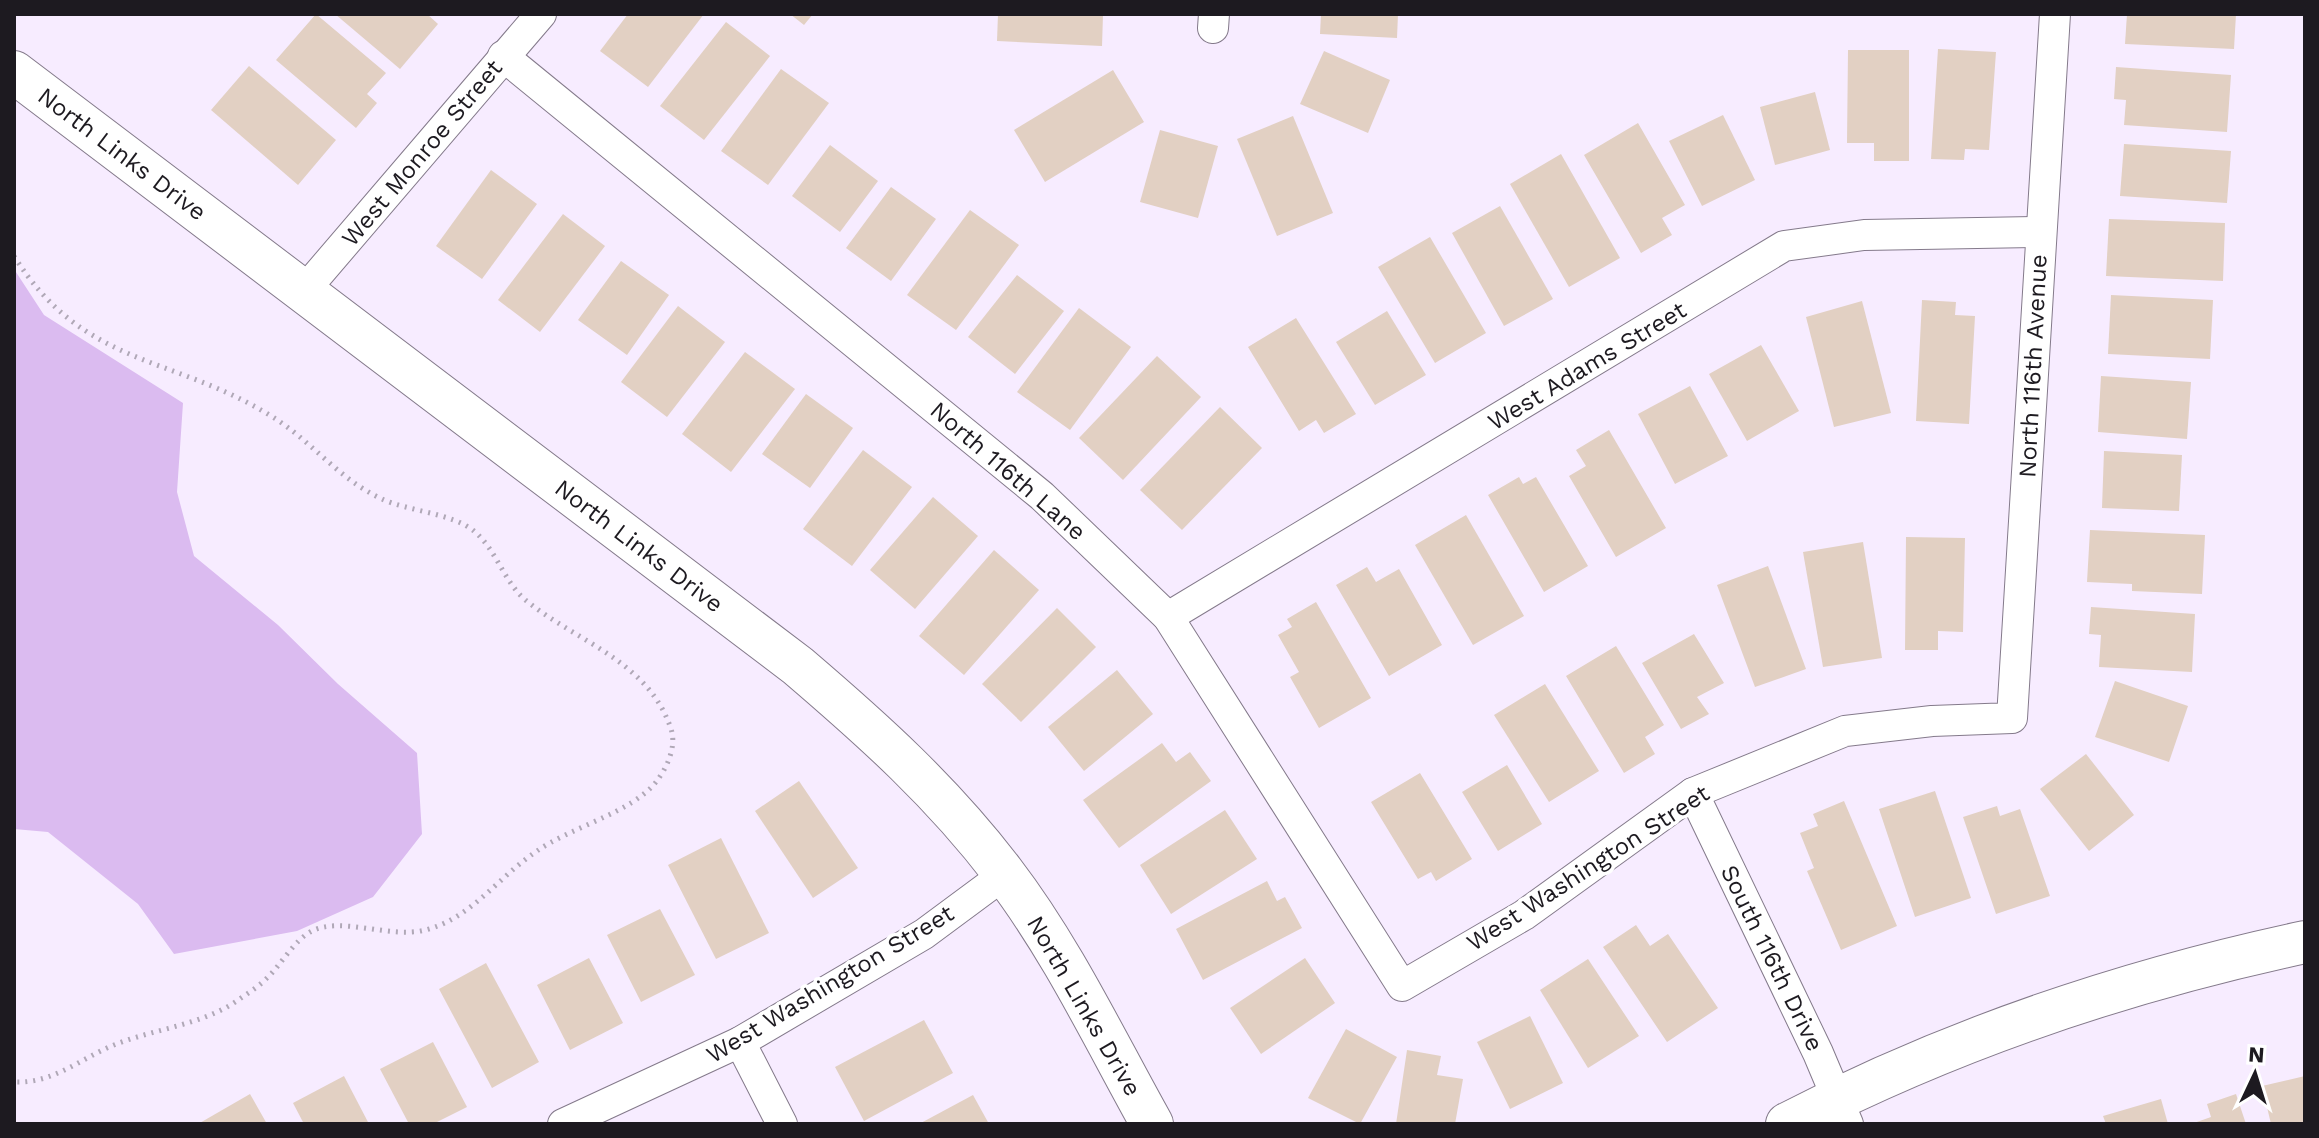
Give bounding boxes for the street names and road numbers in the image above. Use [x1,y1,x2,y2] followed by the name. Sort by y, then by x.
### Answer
[336,54,508,252] street label: West Monroe Street
[32,82,212,226] street label: North Links Drive
[2013,253,2053,479] street label: North 116th Avenue
[1483,296,1691,436] street label: West Adams Street
[925,396,1091,546] street label: North 116th Lane
[549,474,729,618] street label: North Links Drive
[1462,779,1714,957] street label: West Washington Street
[1715,860,1829,1056] street label: South 116th Drive
[701,899,959,1069] street label: West Washington Street
[1021,911,1147,1101] street label: North Links Drive

